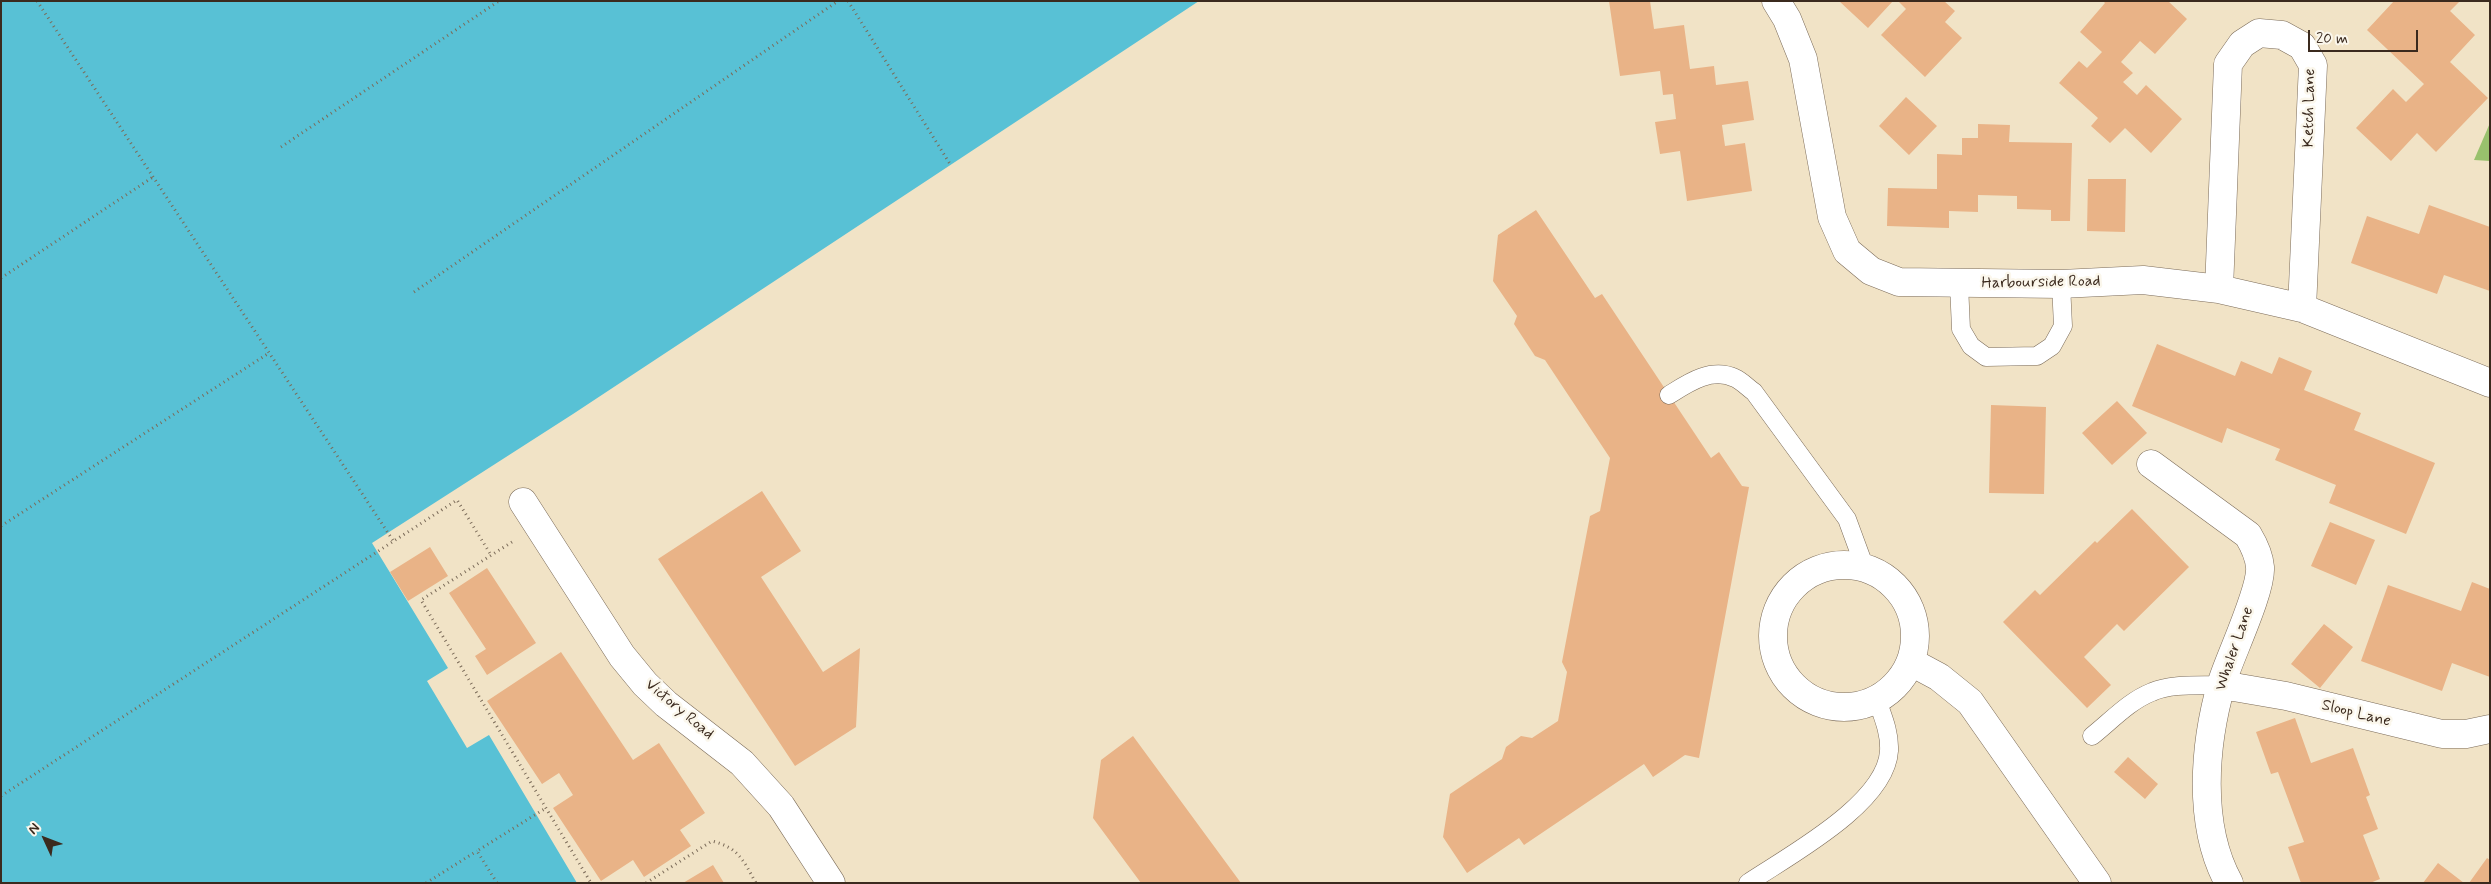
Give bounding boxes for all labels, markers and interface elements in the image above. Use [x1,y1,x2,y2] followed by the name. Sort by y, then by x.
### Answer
[2311,20,2421,52] scale bar
[2316,29,2348,49] text: 20 m
[2300,68,2320,148] street label: Ketch Lane
[1981,272,2101,294] street label: Harbourside Road
[2212,604,2258,694] street label: Whaler Lane
[641,676,717,744] street label: Victory Road
[2319,696,2393,732] street label: Sloop Lane
[20,814,70,864] north arrow
[24,819,44,838] text: N

